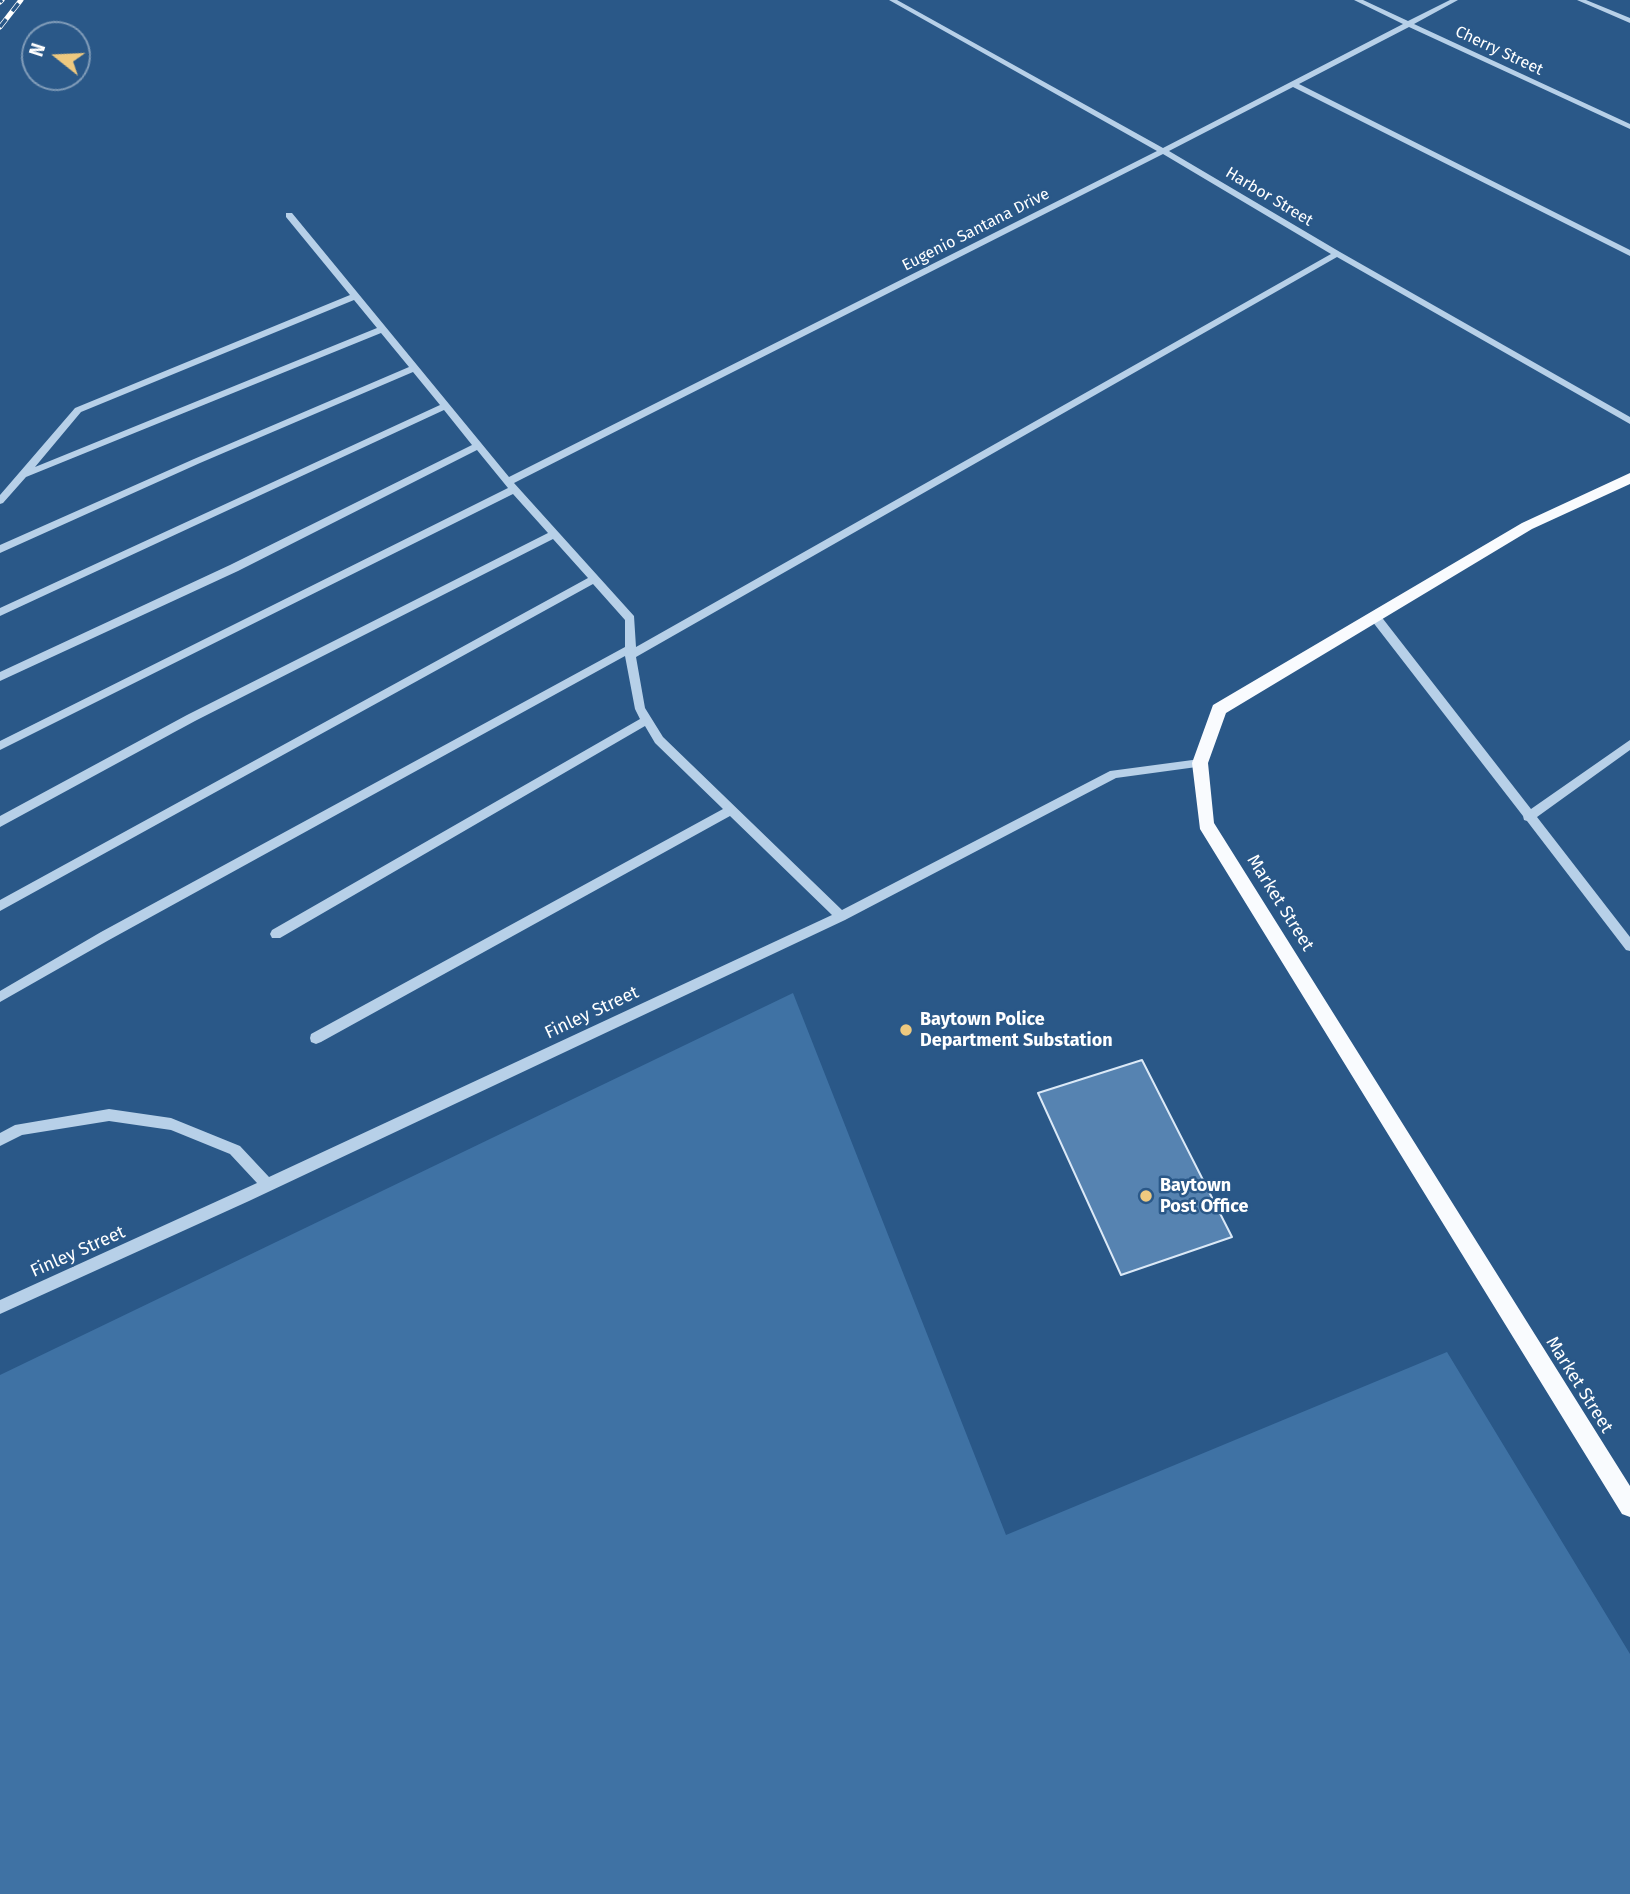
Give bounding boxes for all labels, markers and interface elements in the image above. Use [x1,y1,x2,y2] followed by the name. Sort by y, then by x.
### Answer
[21,21,91,91] north arrow
[1452,22,1546,80] street label: Cherry Street
[25,40,50,60] text: N
[1222,163,1316,231] street label: Harbor Street
[899,184,1053,276] street label: Eugenio Santana Drive
[1242,851,1318,955] street label: Market Street
[542,982,642,1044] street label: Finley Street
[920,1009,1113,1052] place label: Baytown Police Department Substation
[898,1022,914,1038] marker: Baytown Police Department Substation
[1160,1175,1249,1218] place label: Baytown Post Office
[1138,1188,1154,1204] marker: Baytown Post Office
[27,1222,129,1282] street label: Finley Street
[1541,1333,1617,1437] street label: Market Street

